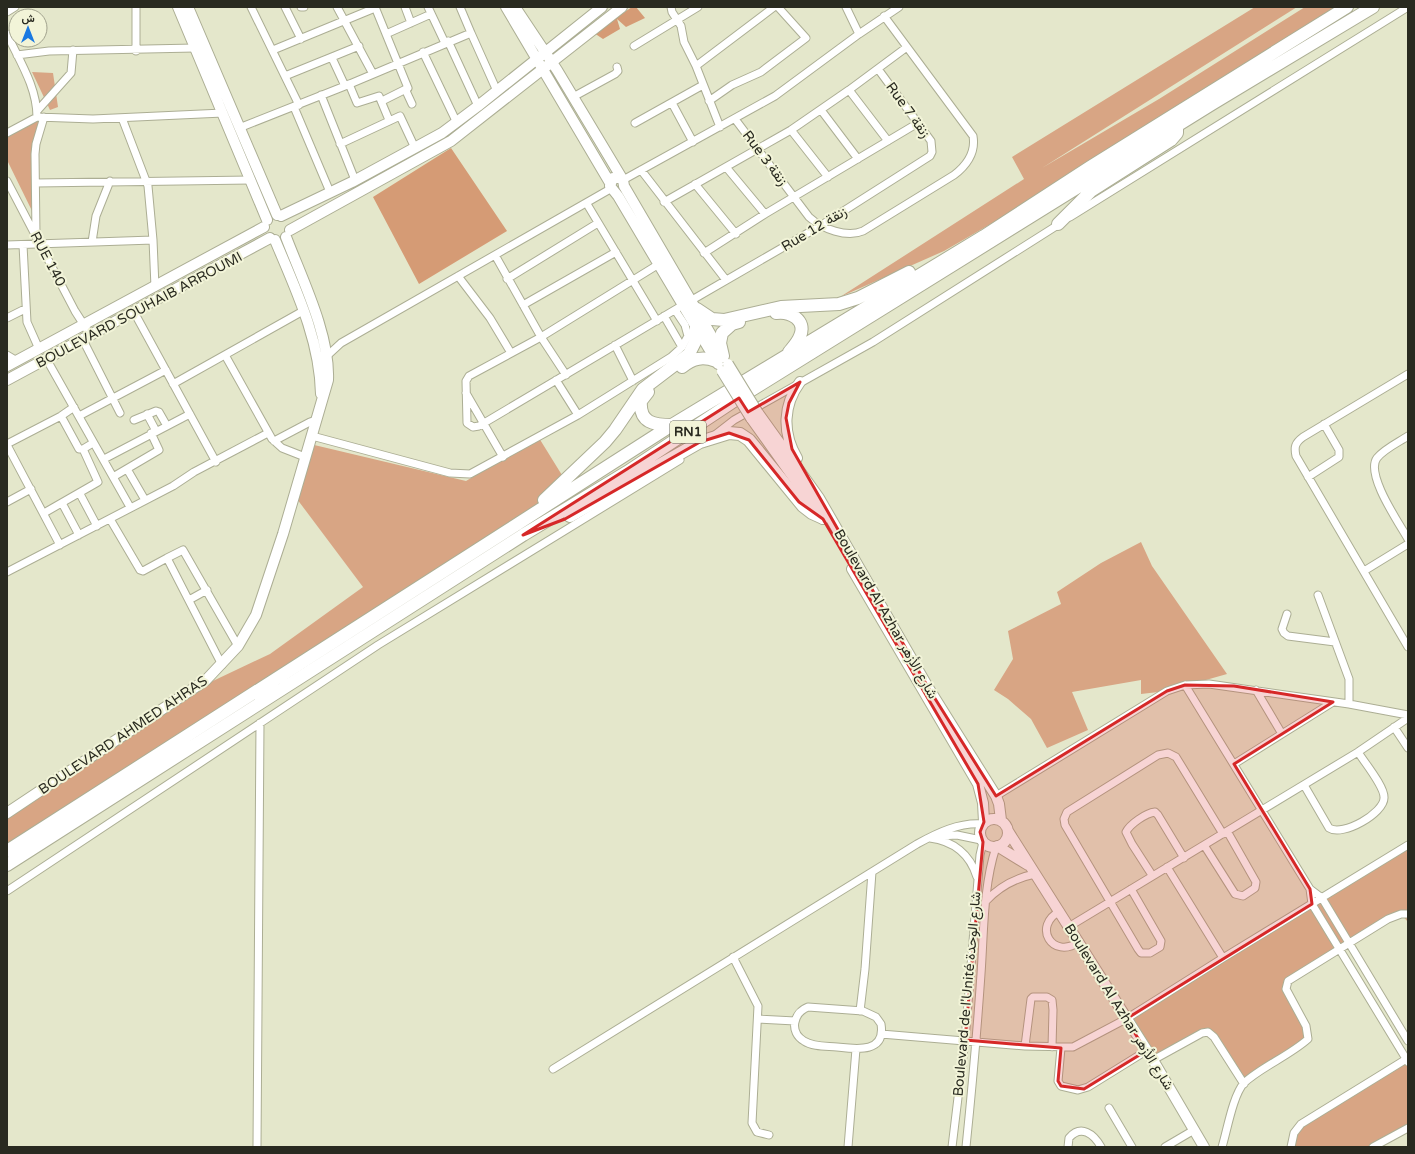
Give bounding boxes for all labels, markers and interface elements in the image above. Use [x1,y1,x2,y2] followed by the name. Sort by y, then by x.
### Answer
[8,8,48,48] north arrow
[21,12,35,25] text: ش
[882,79,934,141] street label: Rue 7 زنقة
[739,127,791,189] street label: Rue 3 زنقة
[778,203,850,255] street label: Rue 12 زنقة
[27,229,70,289] street label: RUE 140
[33,248,245,372] street label: BOULEVARD SOUHAIB ARROUMI
[670,421,706,443] road number: RN1
[829,526,942,703] street label: Boulevard Al Azhar شارع الأزهر
[35,672,211,798] street label: BOULEVARD AHMED AHRAS
[950,891,986,1097] street label: Boulevard de l'Unité شارع الوحدة
[1059,921,1177,1094] street label: Boulevard Al Azhar شارع الأزهر

